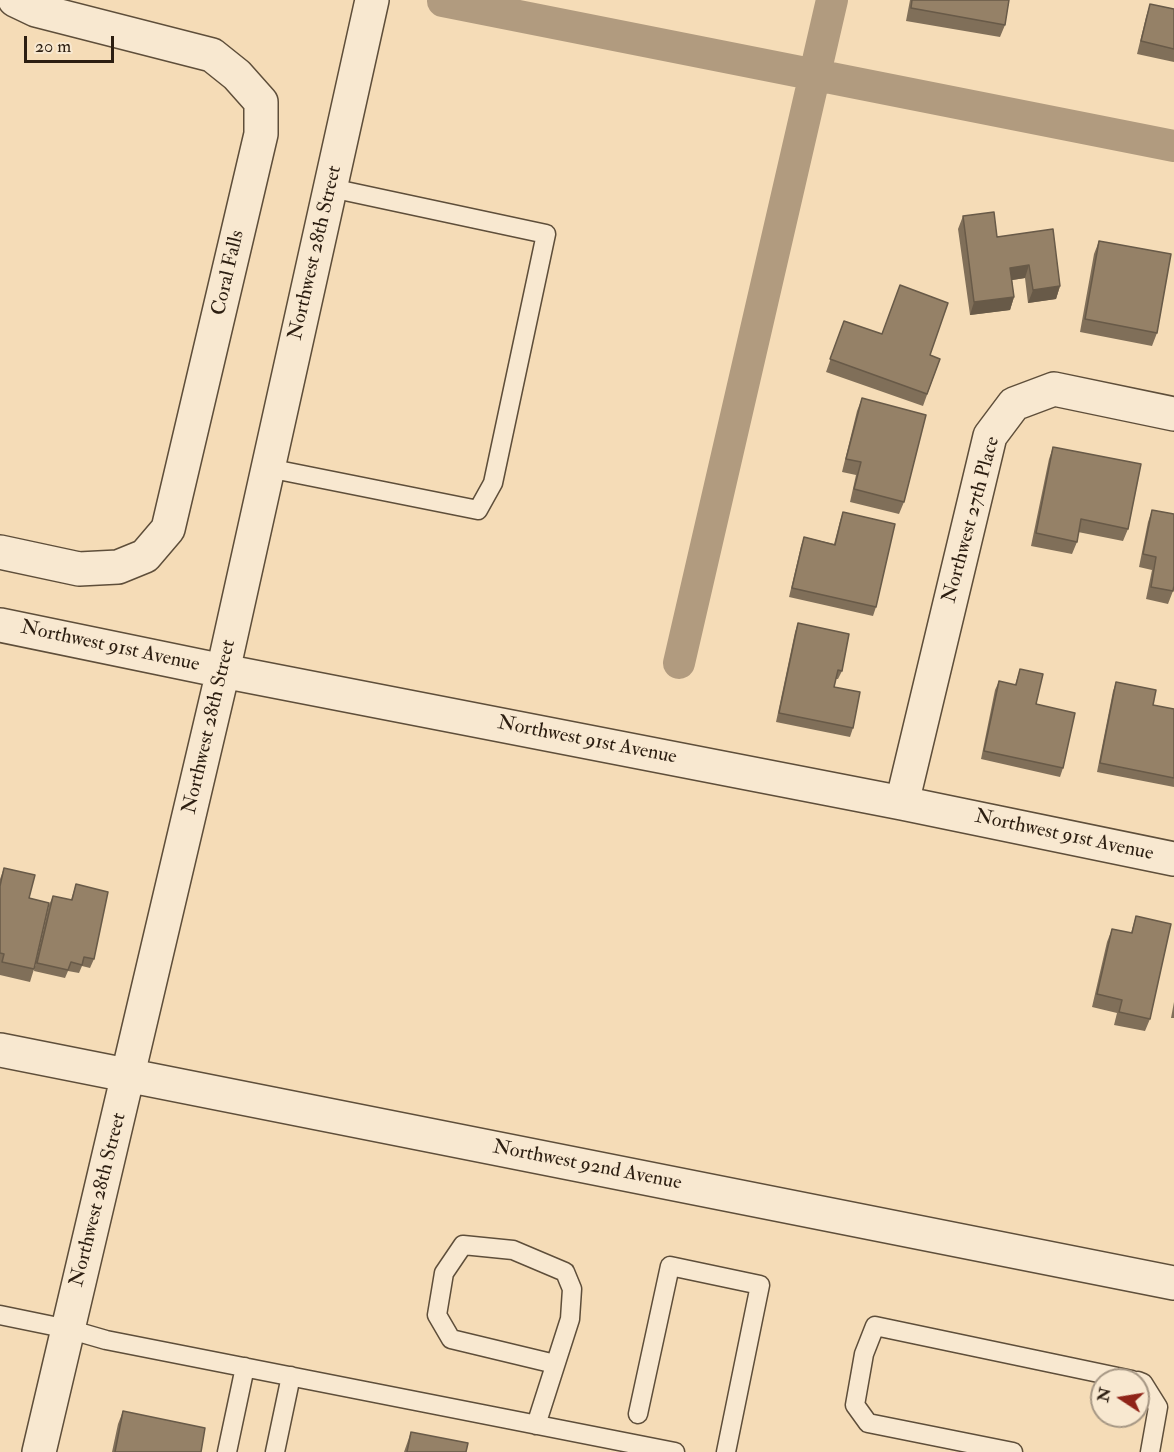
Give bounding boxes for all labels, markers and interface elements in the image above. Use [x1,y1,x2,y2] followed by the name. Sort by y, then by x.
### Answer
[27,24,117,62] scale bar
[35,35,71,58] text: 20 m
[284,163,348,343] street label: Northwest 28th Street
[208,228,250,318] street label: Coral Falls
[938,434,1006,606] street label: Northwest 27th Place
[18,616,202,678] street label: Northwest 91st Avenue
[178,637,242,817] street label: Northwest 28th Street
[495,712,679,770] street label: Northwest 91st Avenue
[972,805,1156,867] street label: Northwest 91st Avenue
[66,1111,132,1289] street label: Northwest 28th Street
[491,1136,683,1196] street label: Northwest 92nd Avenue
[1090,1368,1150,1428] north arrow
[1093,1386,1116,1404] text: N

